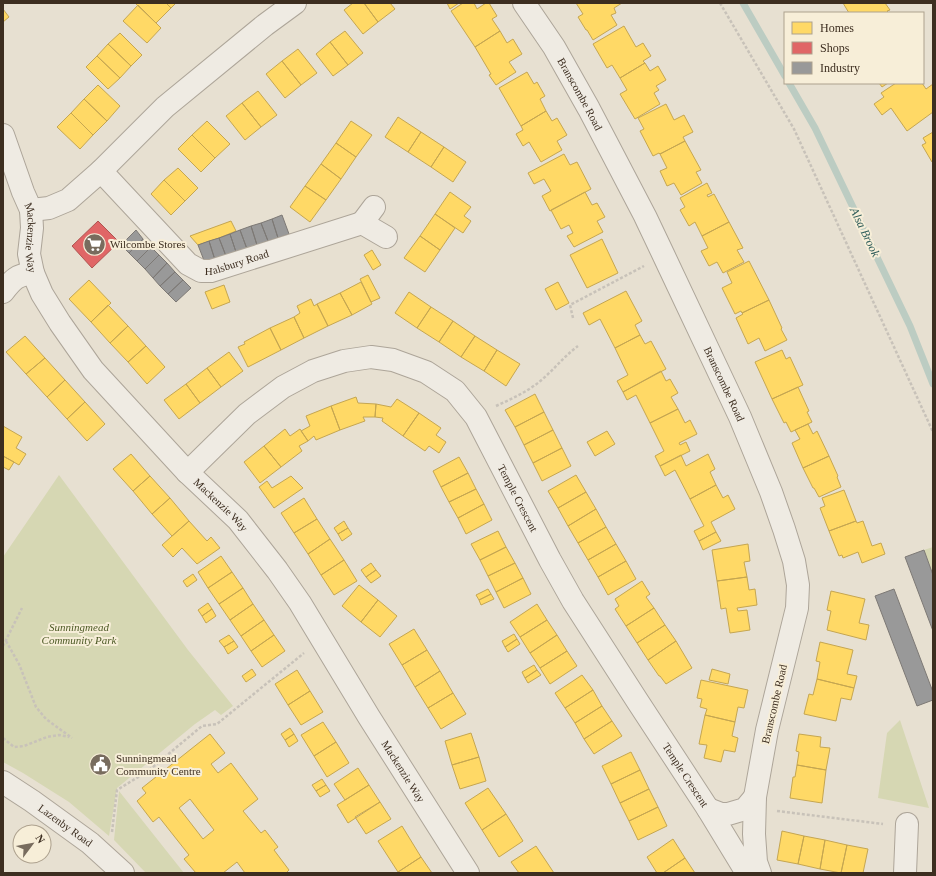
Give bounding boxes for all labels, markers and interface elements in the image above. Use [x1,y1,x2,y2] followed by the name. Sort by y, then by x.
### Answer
[784,12,924,84] legend
[820,21,854,35] text: Homes
[820,41,850,55] text: Shops
[555,56,605,133] street label: Branscombe Road
[820,61,860,75] text: Industry
[22,201,39,274] street label: Mackenzie Way
[847,204,883,260] water label: Alsa Brook
[82,231,108,257] supermarket icon: Wilcombe Stores
[110,238,186,250] place label: Wilcombe Stores
[205,247,271,277] street label: Halsbury Road
[702,345,747,423] street label: Branscombe Road
[496,462,540,534] street label: Temple Crescent
[191,476,251,534] street label: Mackenzie Way
[42,621,118,646] park label: Sunningmead Community Park
[759,663,789,745] street label: Branscombe Road
[379,738,428,805] street label: Mackenzie Way
[660,741,711,809] street label: Temple Crescent
[87,751,113,777] public building icon: Sunningmead Community Centre
[116,752,201,777] place label: Sunningmead Community Centre
[36,802,95,849] street label: Lazenby Road
[12,824,52,864] north arrow
[33,832,48,845] text: N

